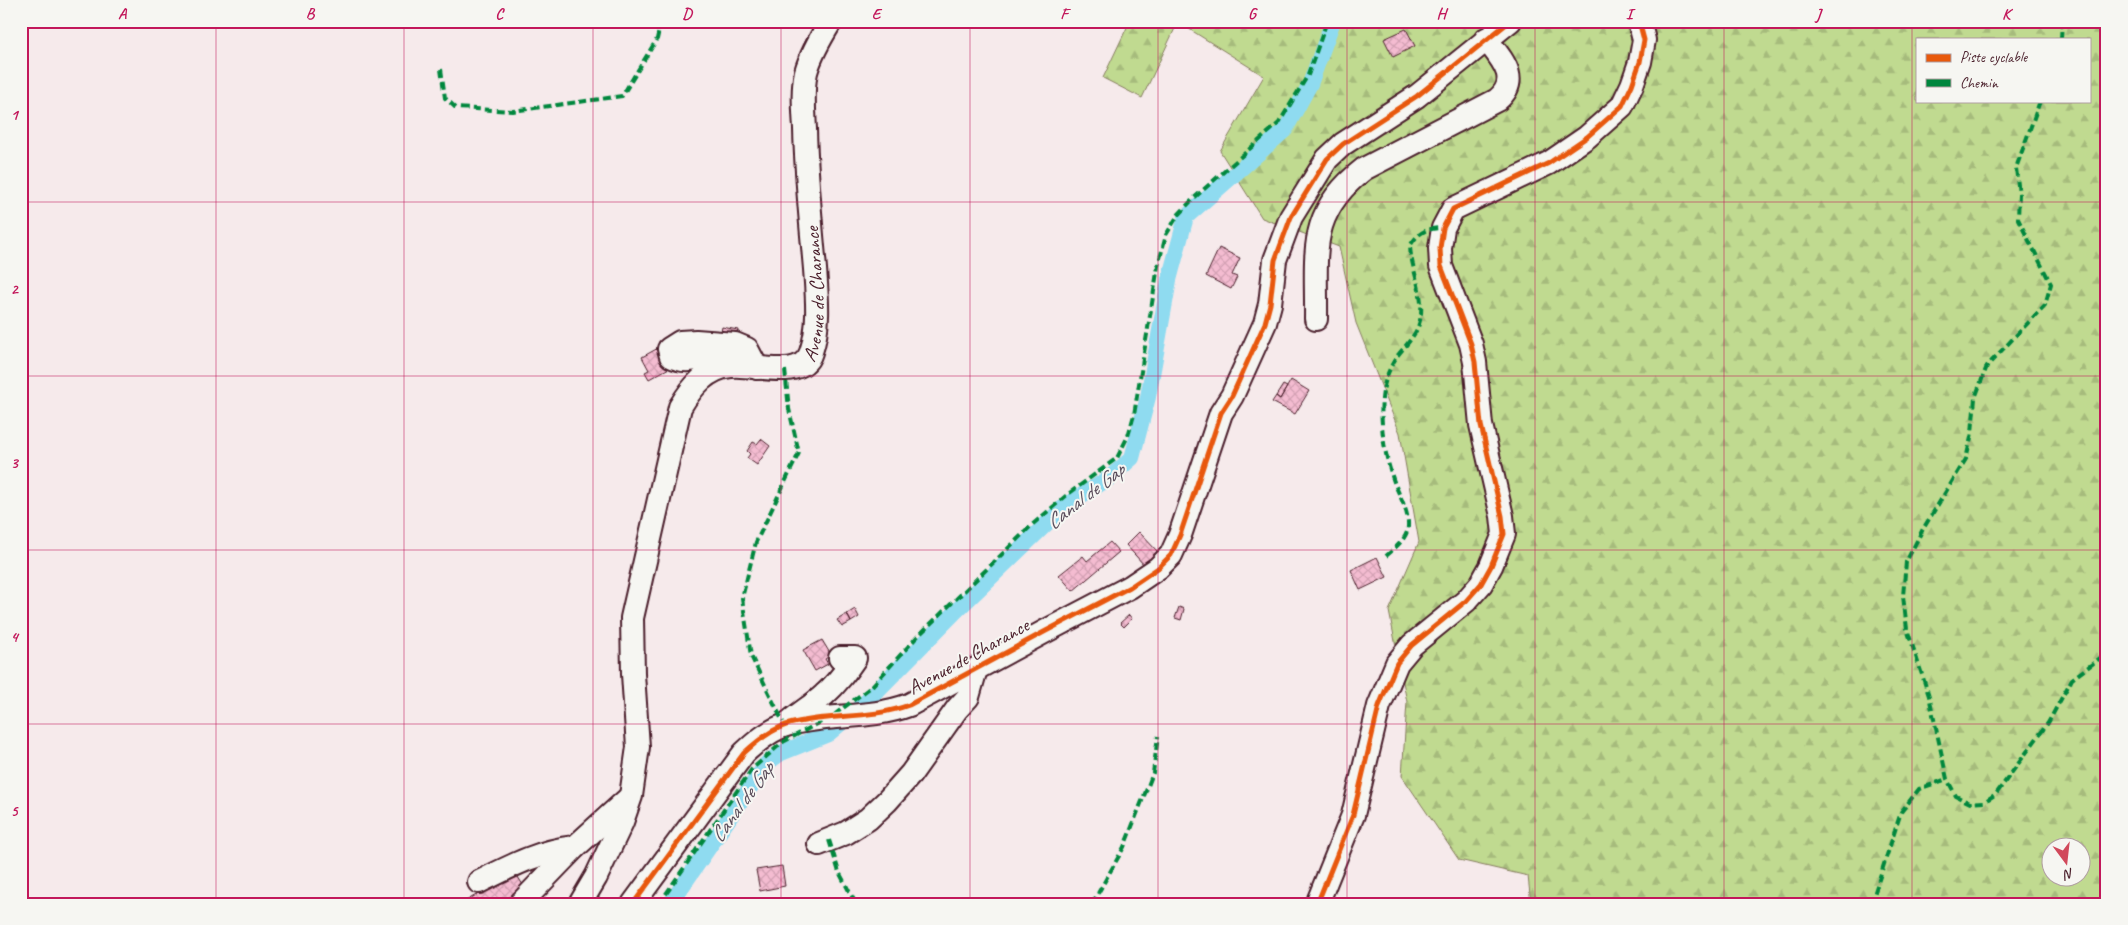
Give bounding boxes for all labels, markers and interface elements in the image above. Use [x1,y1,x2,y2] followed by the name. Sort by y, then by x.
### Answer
[118,4,128,24] text: A
[306,4,316,24] text: B
[495,4,505,24] text: C
[682,4,693,24] text: D
[872,4,883,24] text: E
[1060,4,1071,24] text: F
[1248,4,1258,24] text: G
[1436,4,1448,24] text: H
[1626,4,1636,24] text: I
[1814,4,1823,24] text: J
[2002,4,2014,24] text: K
[1916,38,2090,102] legend
[1960,48,2028,67] text: Piste cyclable
[1960,74,1999,93] text: Chemin
[10,105,19,125] text: 1
[797,224,830,366] street label: Avenue de Charance
[10,279,19,299] text: 2
[10,453,19,473] text: 3
[1040,455,1132,535] water label: Canal de Gap
[903,612,1035,700] street label: Avenue de Charance
[10,627,19,647] text: 4
[704,754,782,847] water label: Canal de Gap
[11,801,20,821] text: 5
[2040,838,2090,888] north arrow
[2061,865,2076,884] text: N

